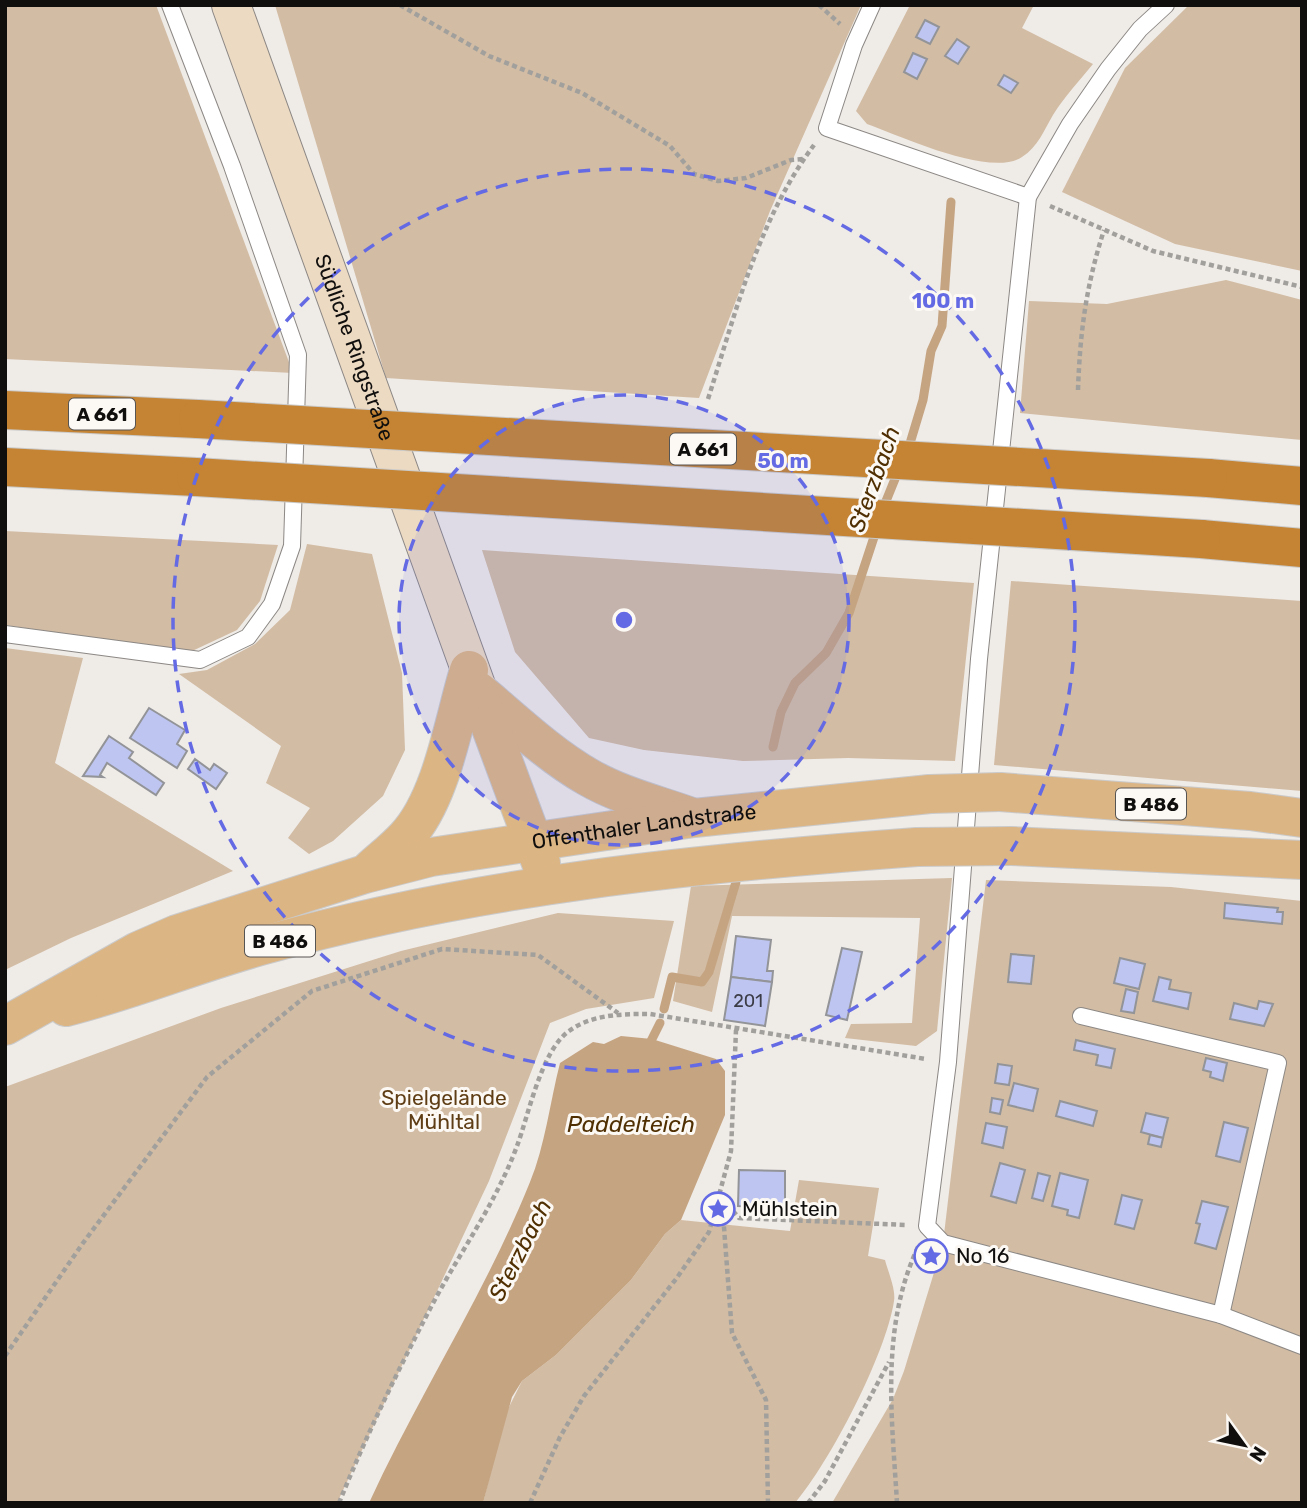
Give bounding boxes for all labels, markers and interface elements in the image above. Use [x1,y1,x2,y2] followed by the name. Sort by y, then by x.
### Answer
[310,251,400,444] street label: Südliche Ringstraße
[912,288,974,313] text: 100 m
[69,398,135,430] road number: A 661
[842,422,906,536] water label: Sterzbach
[670,433,736,464] road number: A 661
[757,448,809,473] text: 50 m
[612,608,636,632] centre of rings
[1116,789,1186,820] road number: B 486
[530,799,757,854] street label: Offenthaler Landstraße
[245,925,315,956] road number: B 486
[733,990,763,1012] house number: 201
[381,1085,507,1134] park label: Spielgelände Mühltal
[567,1110,695,1138] water label: Paddelteich
[699,1190,737,1228] place icon: Mühlstein
[483,1195,557,1305] water label: Sterzbach
[742,1196,838,1221] place label: Mühlstein
[912,1237,950,1275] place icon: No 16
[956,1243,1009,1268] place label: No 16
[1209,1410,1279,1480] north arrow
[1244,1442,1271,1466] text: N

